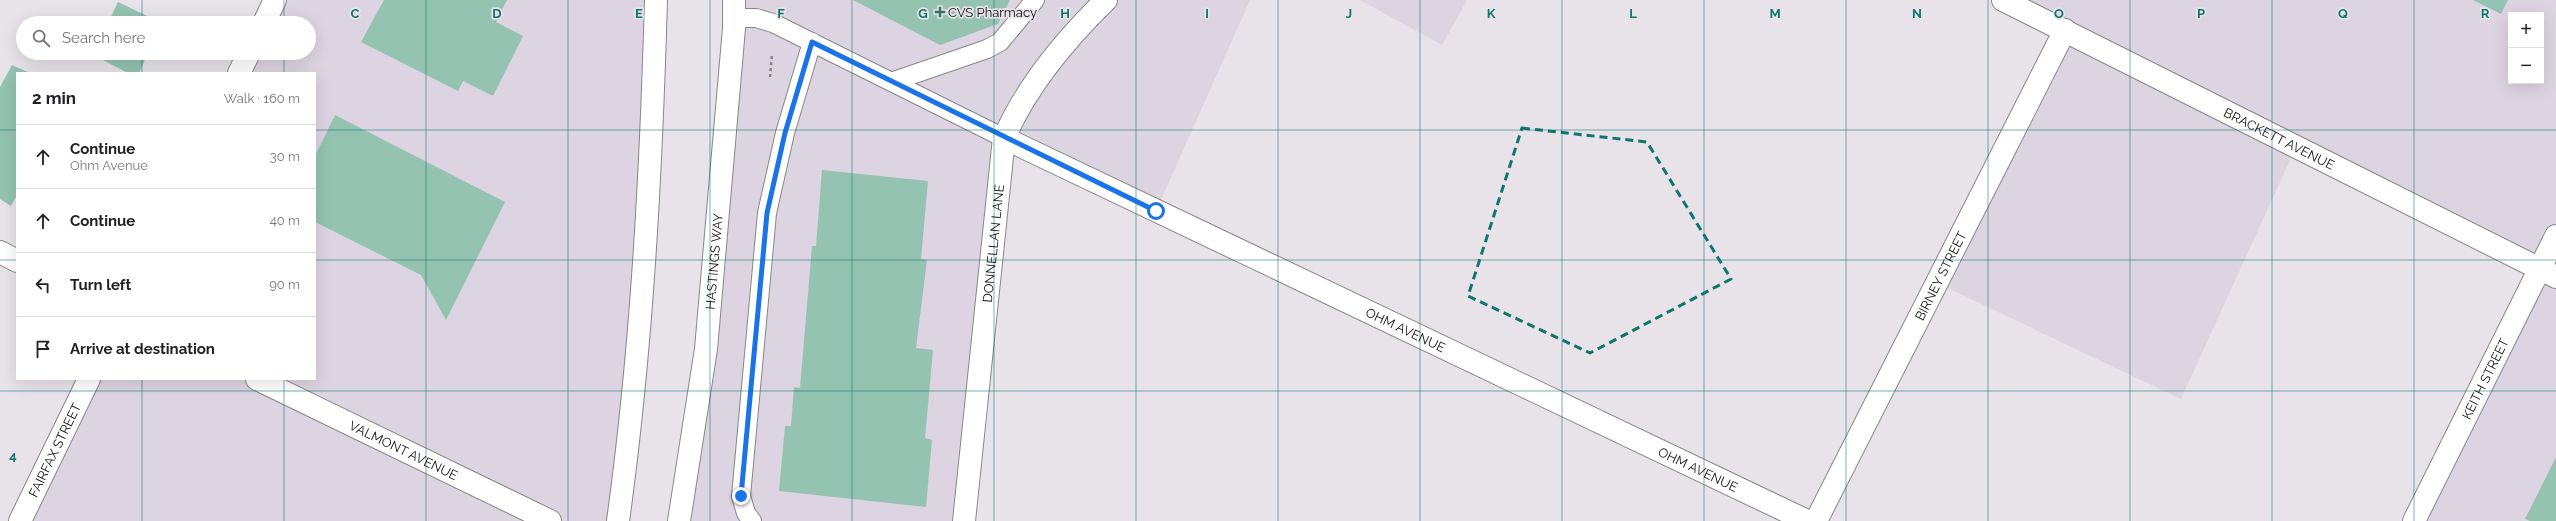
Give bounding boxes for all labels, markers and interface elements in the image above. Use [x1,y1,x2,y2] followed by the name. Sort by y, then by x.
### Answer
[948,5,1037,20] place label: CVS Pharmacy
[351,6,360,21] text: C
[492,6,502,21] text: D
[635,6,643,21] text: E
[777,6,785,21] text: F
[918,6,928,21] text: G
[1060,6,1070,21] text: H
[1205,6,1209,21] text: I
[1346,6,1352,21] text: J
[1487,6,1496,21] text: K
[1629,6,1637,21] text: L
[1769,6,1781,21] text: M
[1912,6,1922,21] text: N
[2054,6,2064,21] text: O
[2197,6,2205,21] text: P
[2338,6,2348,21] text: Q
[2481,6,2490,21] text: R
[935,7,945,17] marker: CVS Pharmacy
[2508,12,2544,84] map controls
[2508,12,2544,48] button: +
[16,16,316,60] search box
[30,27,52,49] icon: search
[62,29,145,47] text: Search here
[2508,48,2544,84] button: −
[32,88,76,108] text: 2 min
[224,91,300,106] text: Walk · 160 m
[2221,104,2337,172] street label: BRACKETT AVENUE
[70,140,135,158] text: Continue
[32,146,54,168] icon: ahead
[270,149,300,164] text: 30 m
[70,158,148,173] text: Ohm Avenue
[979,184,1007,303] street label: DONNELLAN LANE
[1147,202,1165,220] route start
[32,210,54,232] icon: ahead
[70,212,135,230] text: Continue
[702,212,725,310] street label: HASTINGS WAY
[270,213,300,228] text: 40 m
[1912,229,1969,323] street label: BIRNEY STREET
[32,274,54,296] icon: left
[70,276,131,294] text: Turn left
[269,277,300,292] text: 90 m
[1363,304,1448,355] street label: OHM AVENUE
[2458,336,2511,422] street label: KEITH STREET
[32,338,54,360] icon: arrive
[70,340,215,358] text: Arrive at destination
[25,400,84,499] street label: FAIRFAX STREET
[347,417,460,483] street label: VALMONT AVENUE
[1656,444,1740,494] street label: OHM AVENUE
[9,448,17,463] text: 4
[732,487,750,505] route end

